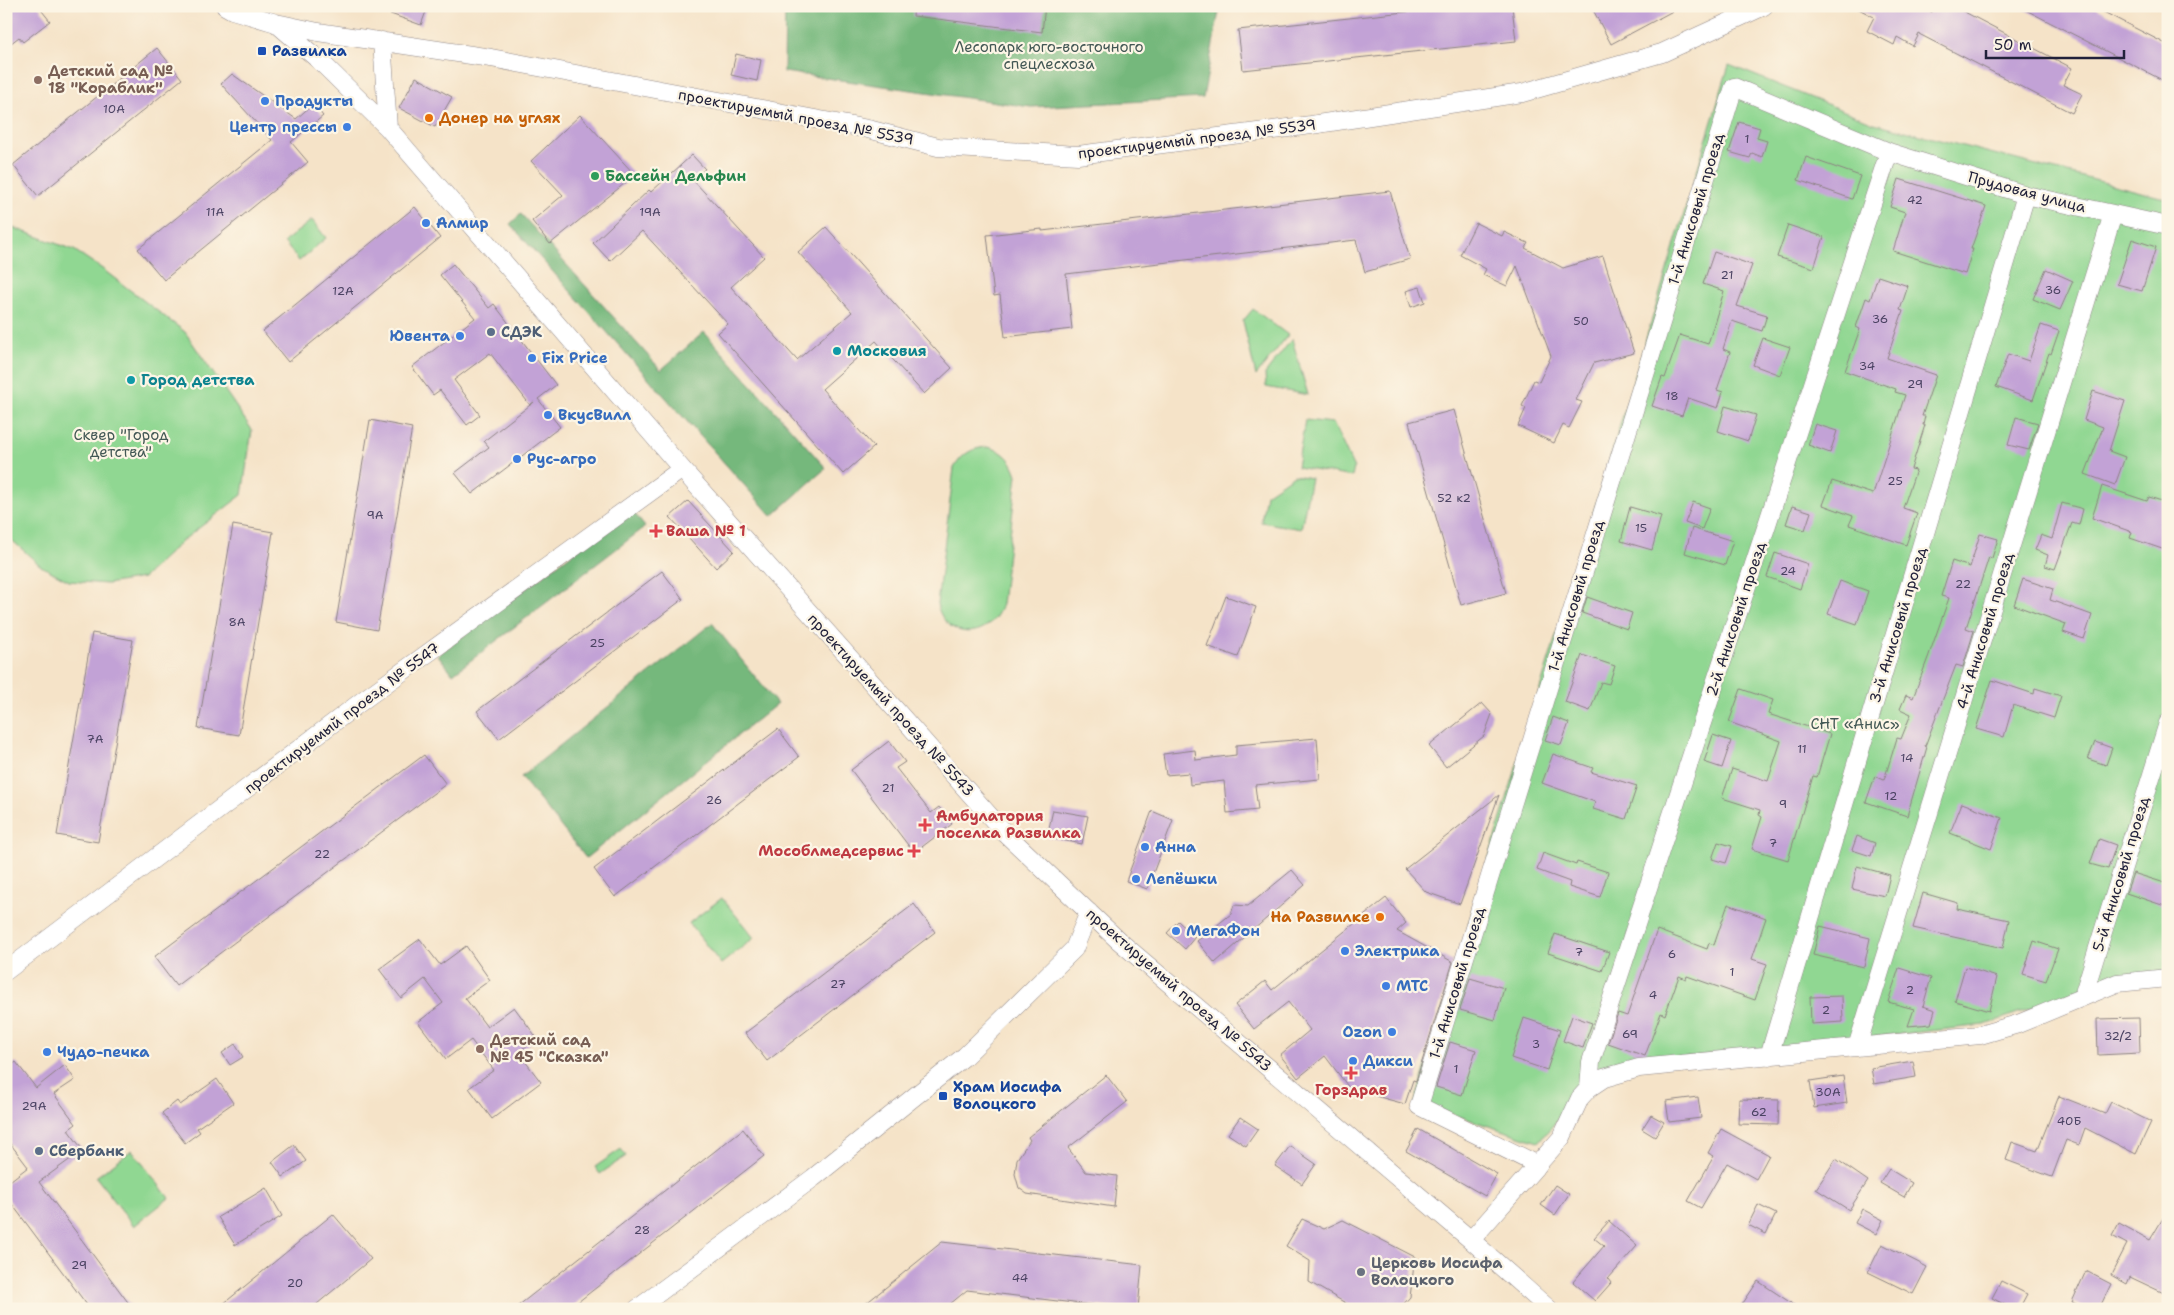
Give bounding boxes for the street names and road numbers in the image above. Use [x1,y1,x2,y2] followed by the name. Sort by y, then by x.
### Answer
[676,84,916,150] street label: проектируемый проезд № 5539
[1077,114,1317,164] street label: проектируемый проезд № 5539
[1663,130,1729,287] street label: 1-й Анисовый проезд
[1966,167,2089,218] street label: Прудовая улица
[1543,517,1609,674] street label: 1-й Анисовый проезд
[1702,539,1771,699] street label: 2-й Анисовый проезд
[1865,544,1931,706] street label: 3-й Анисовый проезд
[1952,550,2018,712] street label: 4-й Анисовый проезд
[803,609,979,801] street label: проектируемый проезд № 5543
[240,638,444,798] street label: проектируемый проезд № 5547
[2088,794,2154,954] street label: 5-й Анисовый проезд
[1082,904,1276,1076] street label: проектируемый проезд № 5543
[1424,904,1490,1061] street label: 1-й Анисовый проезд

